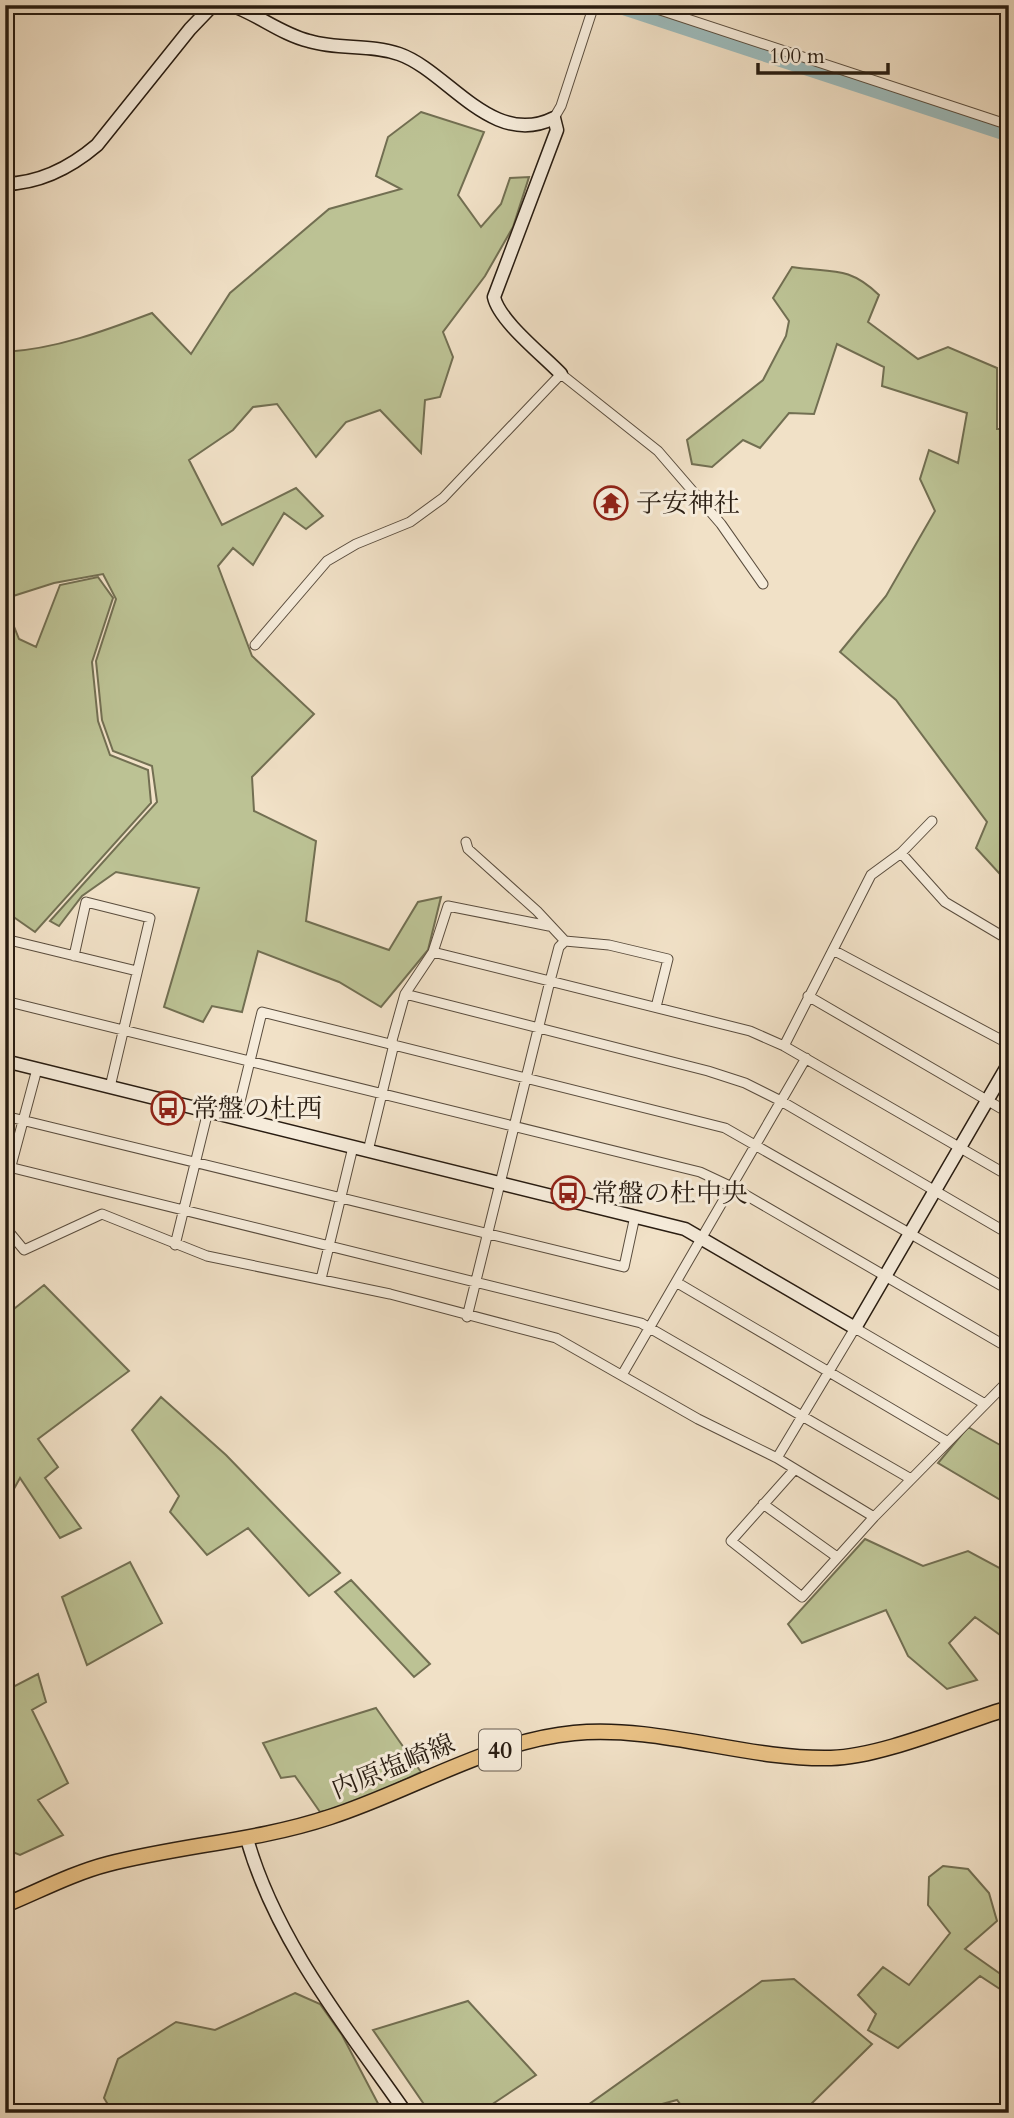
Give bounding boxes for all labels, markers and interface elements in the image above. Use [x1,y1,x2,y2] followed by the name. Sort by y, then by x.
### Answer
[758,32,888,76] scale bar
[769,42,825,71] text: 100 m
[592,484,630,522] temple icon: 子安神社
[636,486,740,521] place label: 子安神社
[149,1089,187,1127] bus stop icon: 常盤の杜西
[192,1091,322,1126] place label: 常盤の杜西
[549,1174,587,1212] bus stop icon: 常盤の杜中央
[592,1176,748,1211] place label: 常盤の杜中央
[326,1726,460,1807] street label: 内原塩崎線
[479,1730,521,1770] road number: 40

